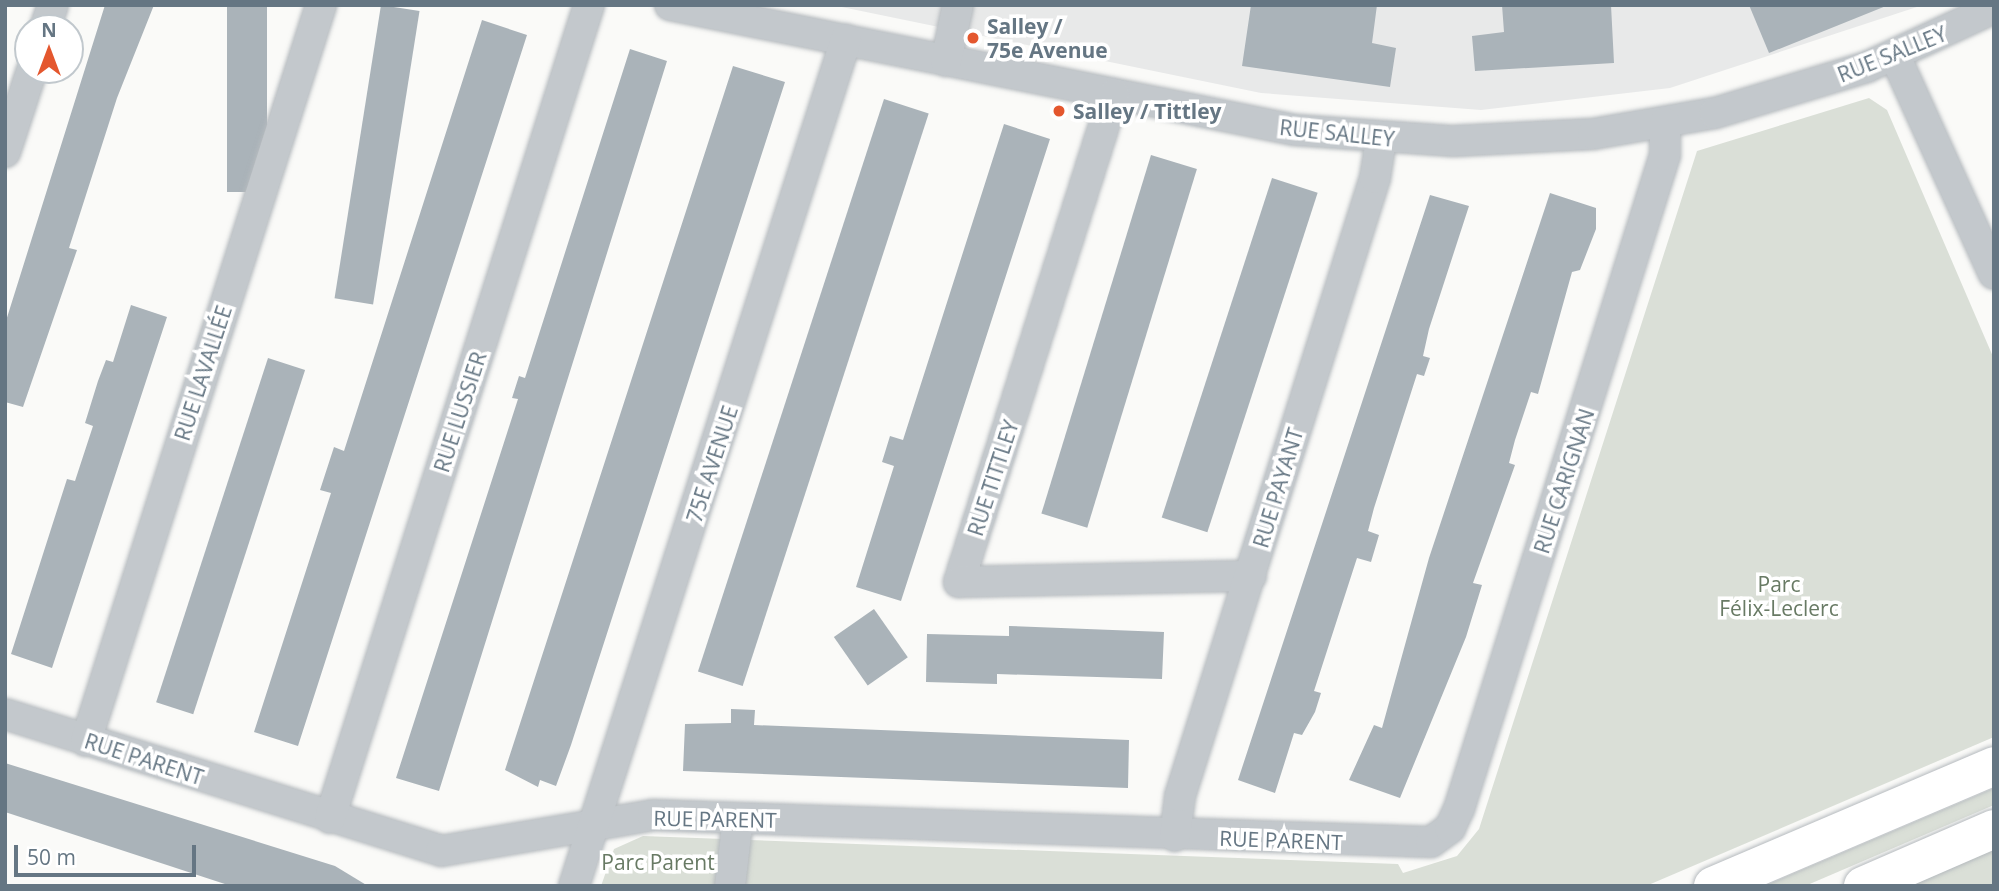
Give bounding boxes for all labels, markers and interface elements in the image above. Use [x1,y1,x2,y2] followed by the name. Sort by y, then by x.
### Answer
[987,13,1108,63] place label: Salley / 75e Avenue
[14,14,84,84] north arrow
[41,17,57,43] text: N
[1834,21,1950,87] street label: RUE SALLEY
[965,30,981,46] marker: Salley / 75e Avenue
[1073,98,1222,124] place label: Salley / Tittley
[1051,103,1067,119] marker: Salley / Tittley
[1278,114,1396,152] street label: RUE SALLEY
[169,302,237,444] street label: RUE LAVALLÉE
[429,349,491,475] street label: RUE LUSSIER
[681,402,743,526] street label: 75E AVENUE
[1529,405,1599,557] street label: RUE CARIGNAN
[962,417,1024,539] street label: RUE TITTLEY
[1248,425,1308,551] street label: RUE PAYANT
[1719,571,1839,621] park label: Parc Félix-Leclerc
[81,728,207,790] street label: RUE PARENT
[653,805,777,833] street label: RUE PARENT
[1219,825,1343,855] street label: RUE PARENT
[18,832,200,876] scale bar
[27,843,76,871] text: 50 m
[601,849,715,875] park label: Parc Parent

